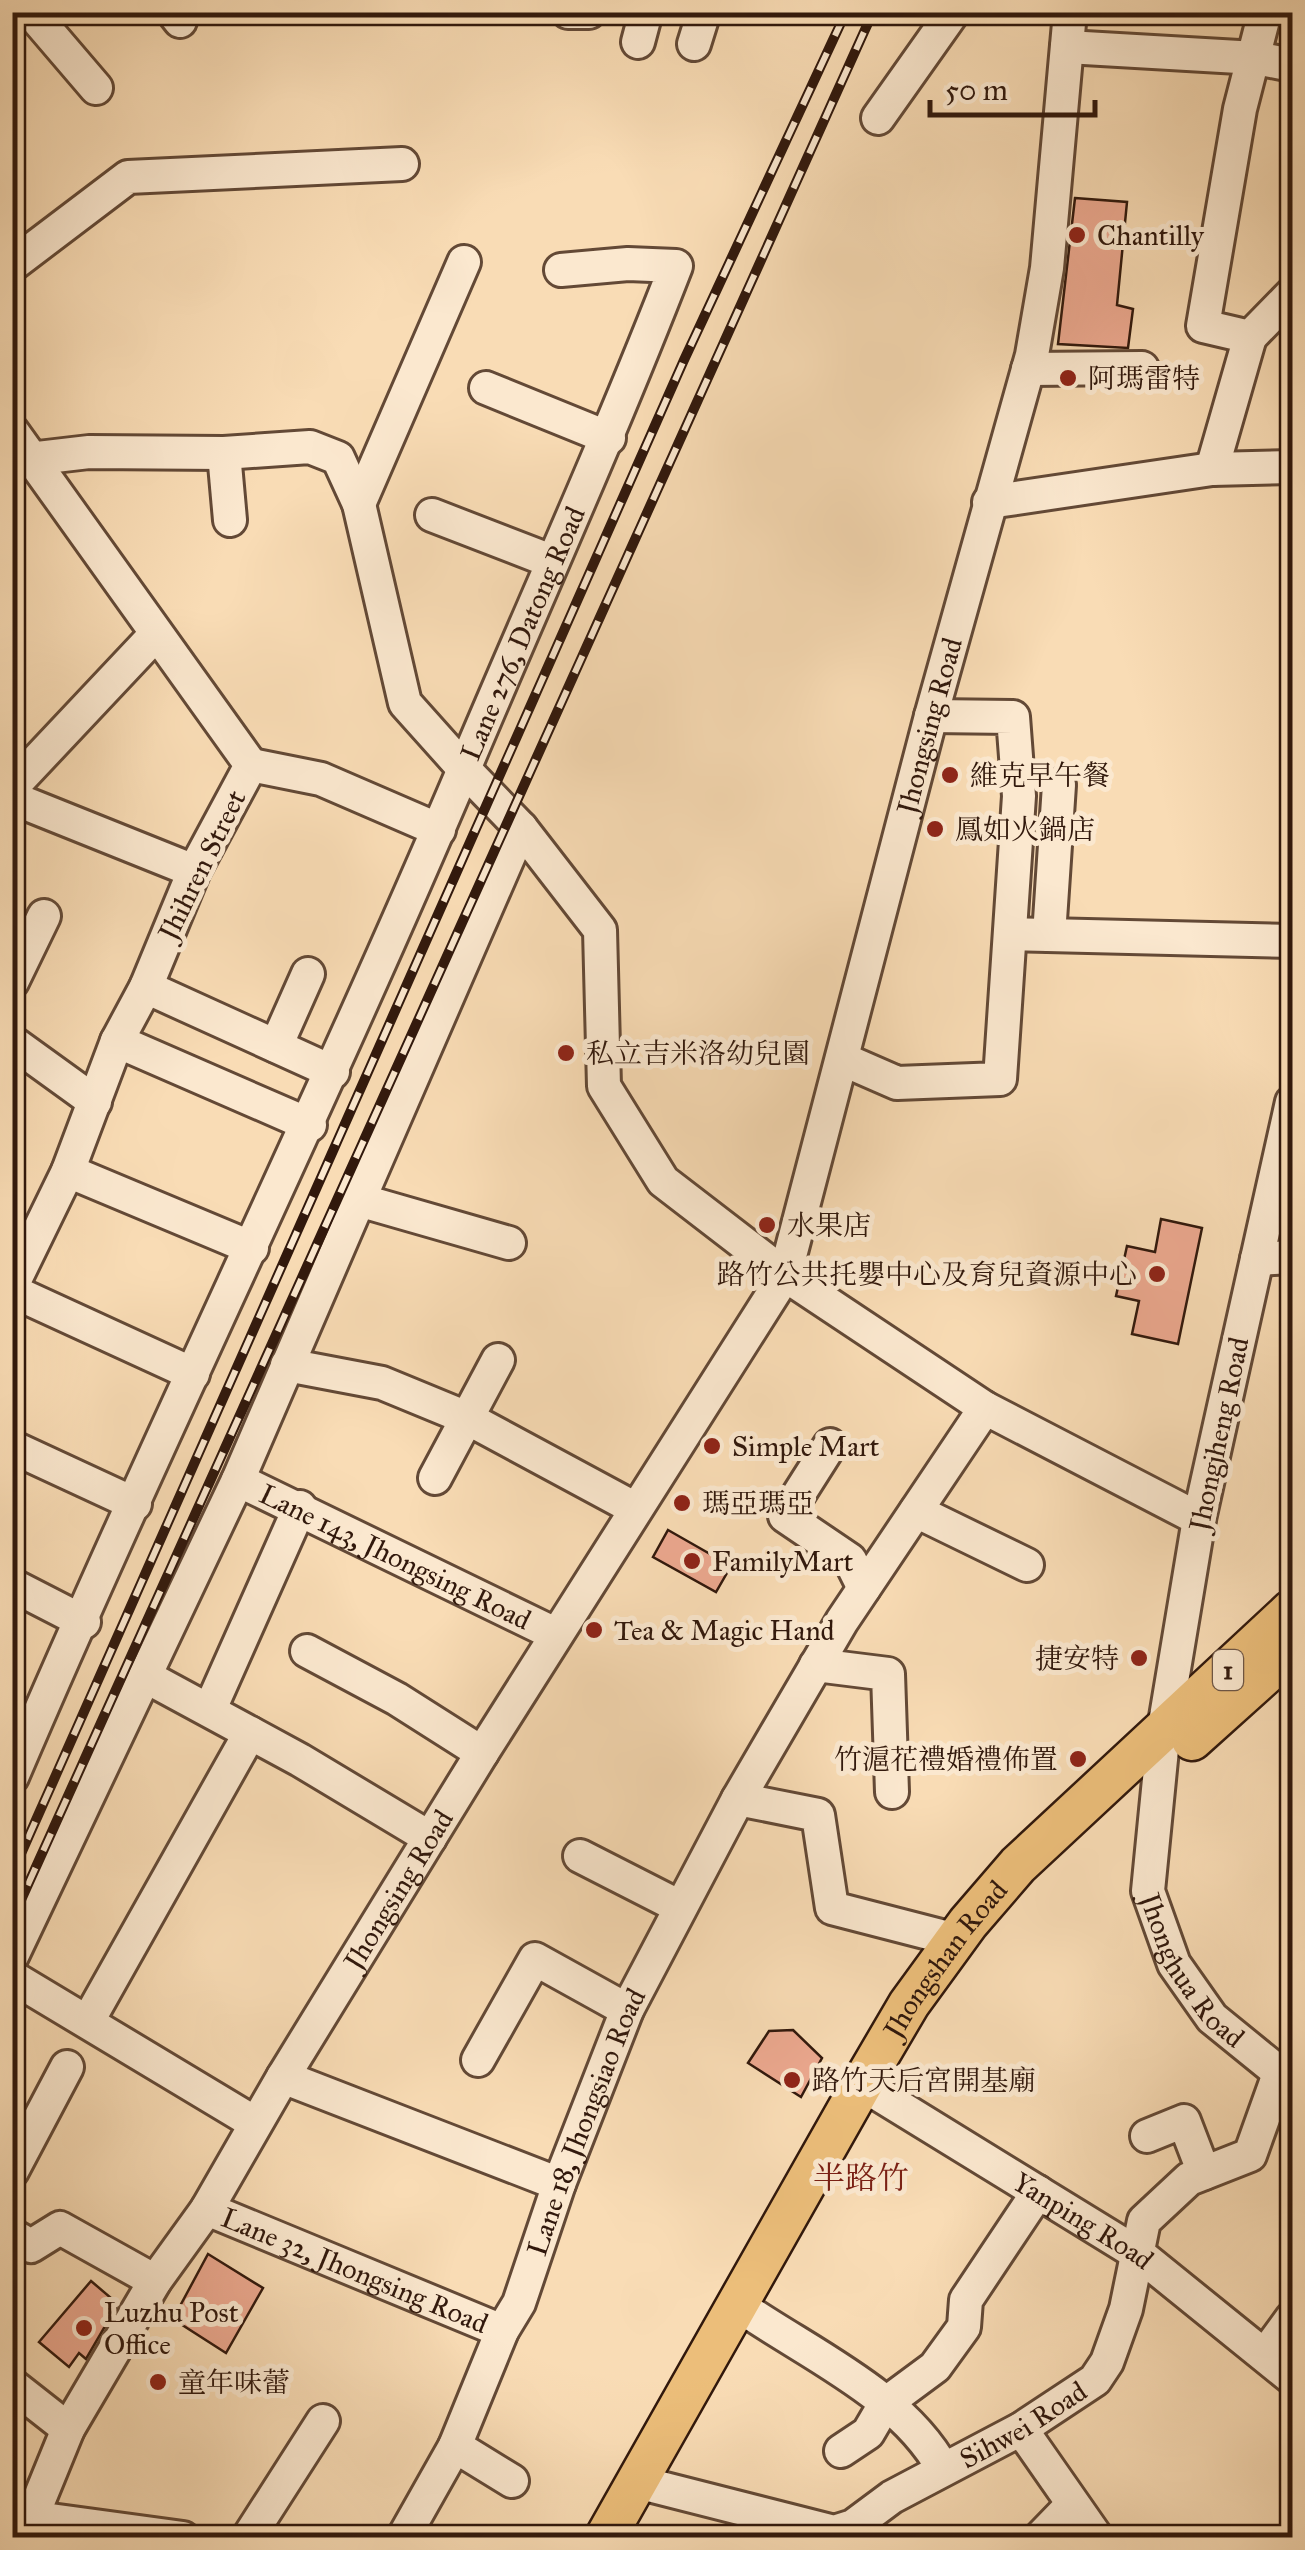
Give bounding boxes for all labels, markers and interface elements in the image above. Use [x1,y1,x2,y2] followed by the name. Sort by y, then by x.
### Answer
[930,55,1095,117] scale bar
[945,72,1008,108] text: 50 m
[1097,218,1205,253] place label: Chantilly
[1066,224,1088,246] marker: Chantilly
[1088,361,1200,396] place label: 阿瑪雷特
[1057,367,1079,389] marker: 阿瑪雷特
[452,501,592,765] street label: Lane 276, Datong Road
[888,633,970,820] street label: Jhongsing Road
[970,758,1110,793] place label: 維克早午餐
[939,764,961,786] marker: 維克早午餐
[149,784,253,949] street label: Jhihren Street
[955,812,1095,847] place label: 鳳如火鍋店
[924,818,946,840] marker: 鳳如火鍋店
[586,1036,810,1071] place label: 私立吉米洛幼兒園
[555,1042,577,1064] marker: 私立吉米洛幼兒園
[787,1208,871,1243] place label: 水果店
[756,1214,778,1236] marker: 水果店
[717,1257,1137,1292] place label: 路竹公共托嬰中心及育兒資源中心
[1146,1263,1168,1285] marker: 路竹公共托嬰中心及育兒資源中心
[1181,1334,1257,1537] street label: Jhongjheng Road
[732,1429,880,1464] place label: Simple Mart
[701,1435,723,1457] marker: Simple Mart
[254,1476,537,1637] street label: Lane 143, Jhongsing Road
[702,1486,814,1521] place label: 瑪亞瑪亞
[671,1492,693,1514] marker: 瑪亞瑪亞
[712,1544,854,1579] place label: FamilyMart
[681,1550,703,1572] marker: FamilyMart
[614,1613,835,1648] place label: Tea & Magic Hand
[583,1619,605,1641] marker: Tea & Magic Hand
[1035,1641,1119,1676] place label: 捷安特
[1128,1647,1150,1669] marker: 捷安特
[1213,1650,1243,1690] road number: 1
[834,1742,1058,1777] place label: 竹滬花禮婚禮佈置
[1067,1748,1089,1770] marker: 竹滬花禮婚禮佈置
[334,1803,461,1978] street label: Jhongsing Road
[874,1873,1015,2047] street label: Jhongshan Road
[1132,1886,1252,2055] street label: Jhonghua Road
[519,1982,653,2260] street label: Lane 18, Jhongsiao Road
[812,2063,1036,2098] place label: 路竹天后宮開基廟
[781,2069,803,2091] marker: 路竹天后宮開基廟
[813,2159,909,2198] district label: 半路竹
[1007,2164,1161,2277] street label: Yanping Road
[216,2199,493,2341] street label: Lane 32, Jhongsing Road
[104,2295,239,2362] place label: Luzhu Post Office
[73,2317,95,2339] marker: Luzhu Post Office
[178,2365,290,2400] place label: 童年味蕾
[147,2371,169,2393] marker: 童年味蕾
[953,2373,1093,2476] street label: Sihwei Road

